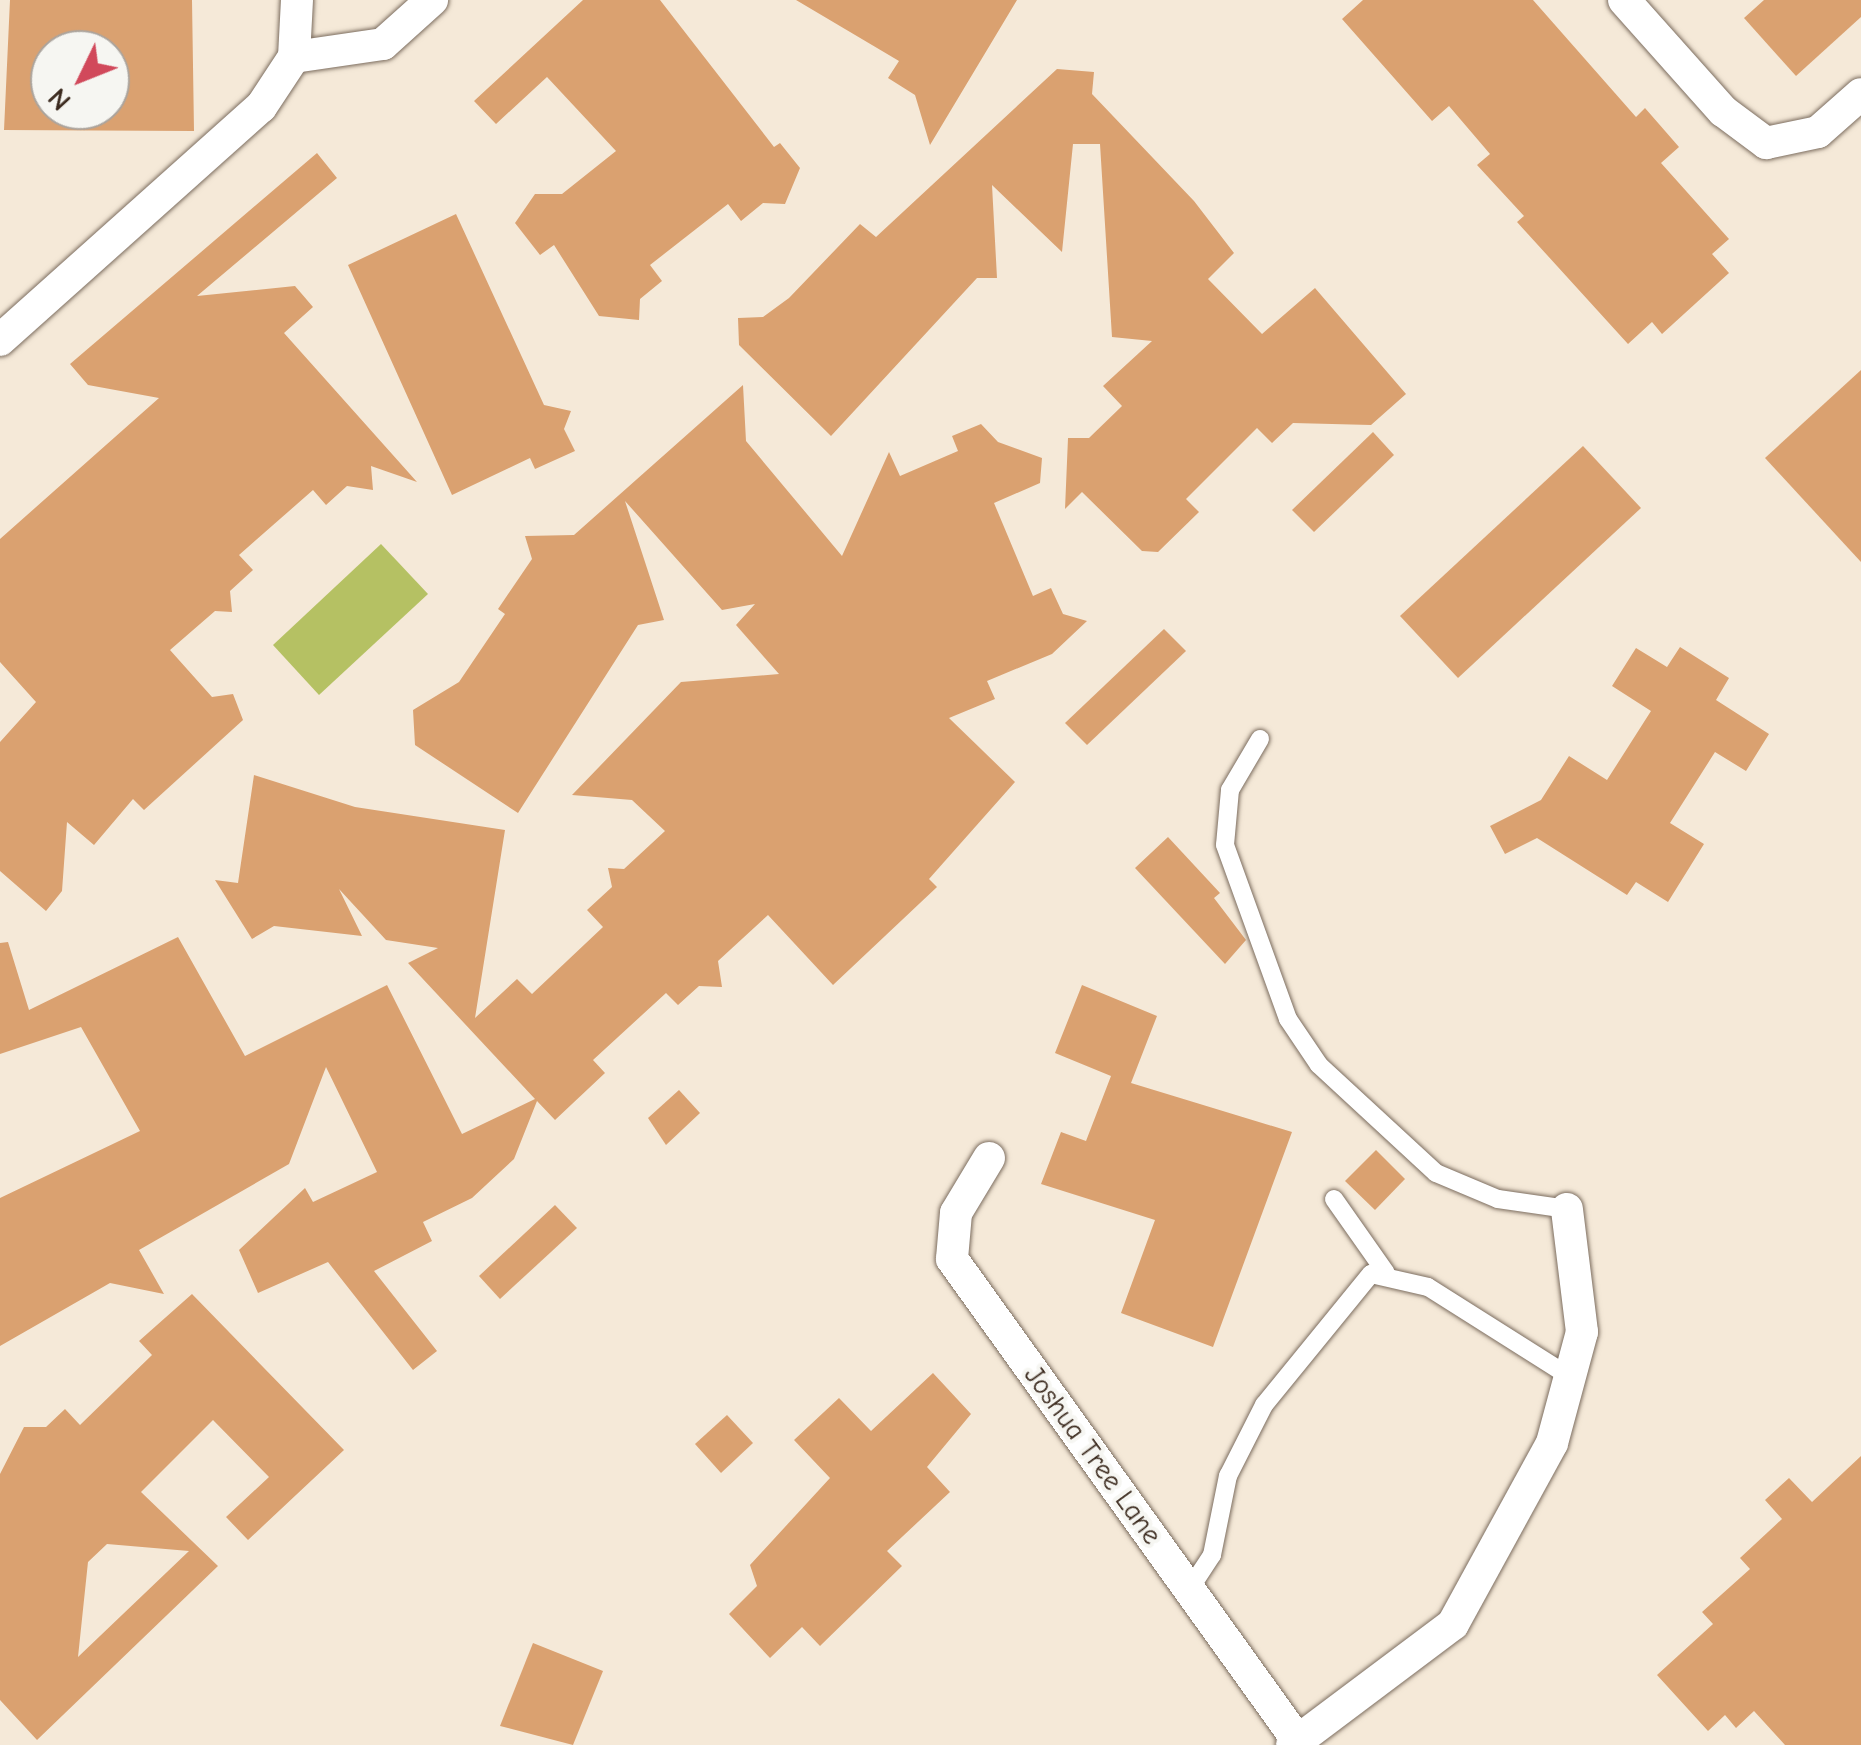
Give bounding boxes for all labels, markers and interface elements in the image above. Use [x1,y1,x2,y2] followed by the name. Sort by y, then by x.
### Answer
[30,30,130,130] north arrow
[42,82,77,117] text: N
[1017,1359,1169,1551] street label: Joshua Tree Lane

